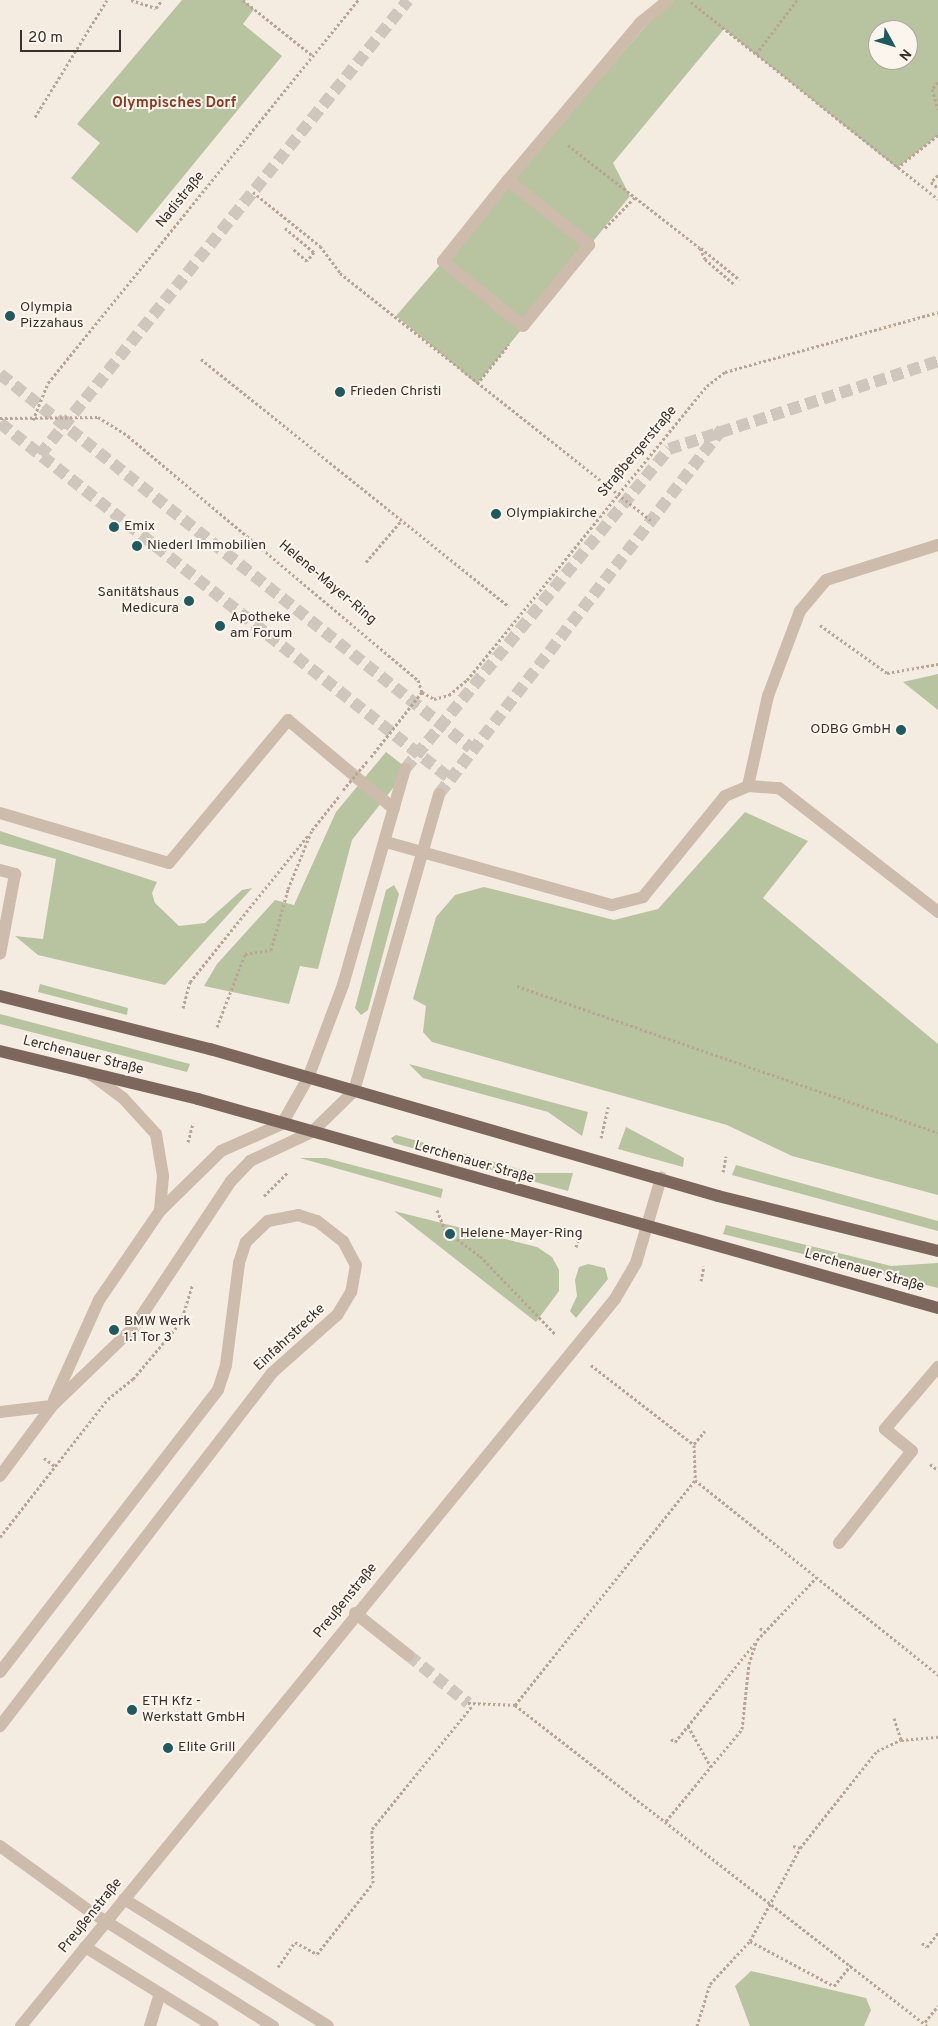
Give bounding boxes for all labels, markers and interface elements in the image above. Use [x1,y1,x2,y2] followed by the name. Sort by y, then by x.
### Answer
[22,20,124,52] scale bar
[868,20,918,70] north arrow
[28,29,63,48] text: 20 m
[894,45,914,63] text: N
[112,95,236,113] district label: Olympisches Dorf
[153,169,209,231] street label: Nadistraße
[20,300,84,332] place label: Olympia Pizzahaus
[4,310,16,322] marker: Olympia Pizzahaus
[350,384,441,400] place label: Frieden Christi
[334,386,346,398] marker: Frieden Christi
[595,403,681,501] street label: Straßbergerstraße
[506,506,597,522] place label: Olympiakirche
[490,508,502,520] marker: Olympiakirche
[124,519,155,535] place label: Emix
[108,521,120,533] marker: Emix
[275,537,379,629] street label: Helene-Mayer-Ring
[147,538,266,554] place label: Niederl Immobilien
[131,540,143,552] marker: Niederl Immobilien
[98,585,179,618] place label: Sanitätshaus Medicura
[183,595,195,607] marker: Sanitätshaus Medicura
[230,610,292,642] place label: Apotheke am Forum
[214,620,226,632] marker: Apotheke am Forum
[810,722,891,738] place label: ODBG GmbH
[895,724,907,736] marker: ODBG GmbH
[21,1033,145,1079] street label: Lerchenauer Straße
[412,1138,536,1188] street label: Lerchenauer Straße
[460,1226,583,1242] place label: Helene-Mayer-Ring
[444,1228,456,1240] marker: Helene-Mayer-Ring
[802,1246,926,1296] street label: Lerchenauer Straße
[251,1301,329,1375] street label: Einfahrstrecke
[124,1314,191,1346] place label: BMW Werk 1.1 Tor 3
[108,1324,120,1336] marker: BMW Werk 1.1 Tor 3
[311,1560,381,1642] street label: Preußenstraße
[142,1694,245,1726] place label: ETH Kfz - Werkstatt GmbH
[126,1704,138,1716] marker: ETH Kfz - Werkstatt GmbH
[178,1740,235,1756] place label: Elite Grill
[162,1742,174,1754] marker: Elite Grill
[56,1875,126,1957] street label: Preußenstraße

